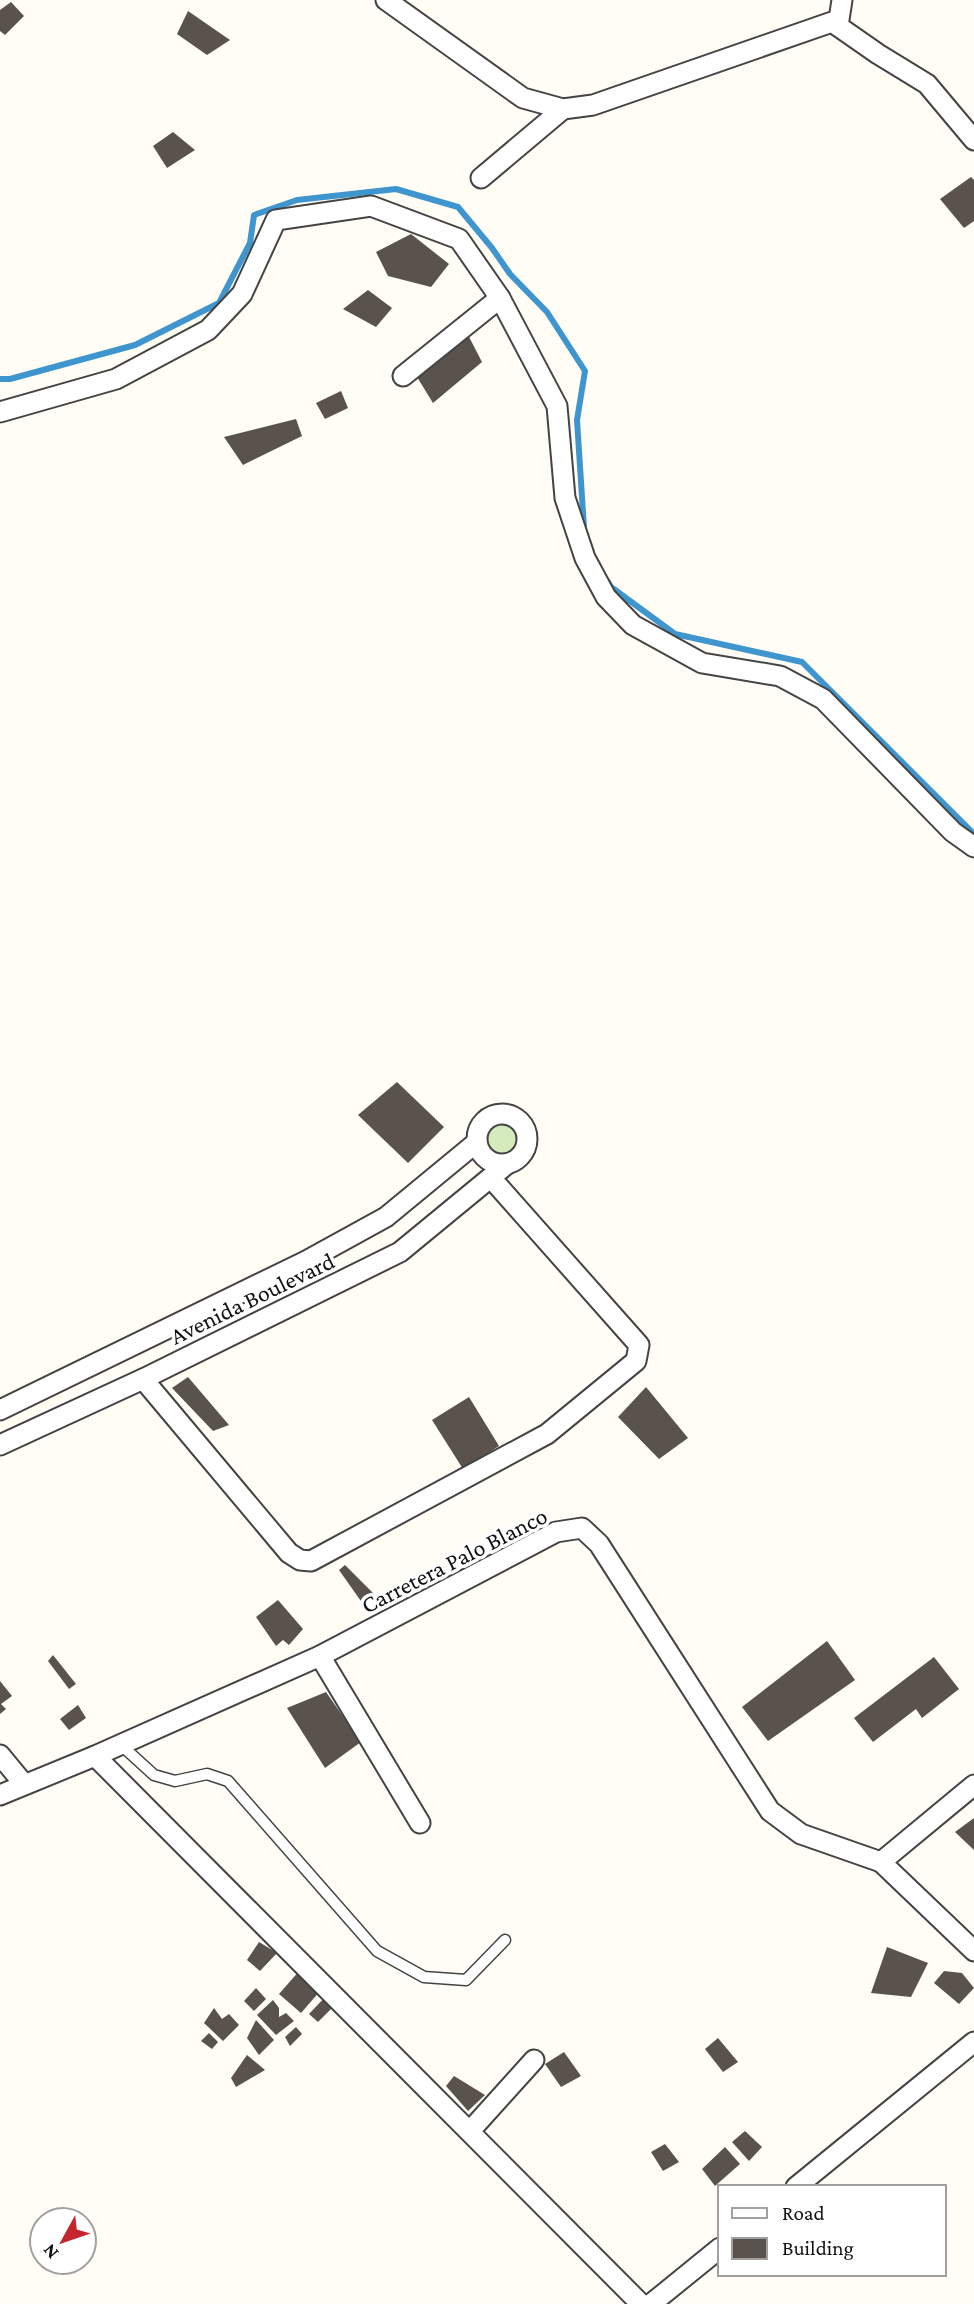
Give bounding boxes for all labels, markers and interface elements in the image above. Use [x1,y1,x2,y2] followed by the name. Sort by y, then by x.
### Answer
[166,1246,339,1349] street label: Avenida Boulevard
[357,1501,551,1619] street label: Carretera Palo Blanco
[718,2185,946,2276] legend
[782,2201,825,2225] text: Road
[28,2206,98,2276] north arrow
[782,2236,854,2260] text: Building
[38,2240,63,2263] text: N

